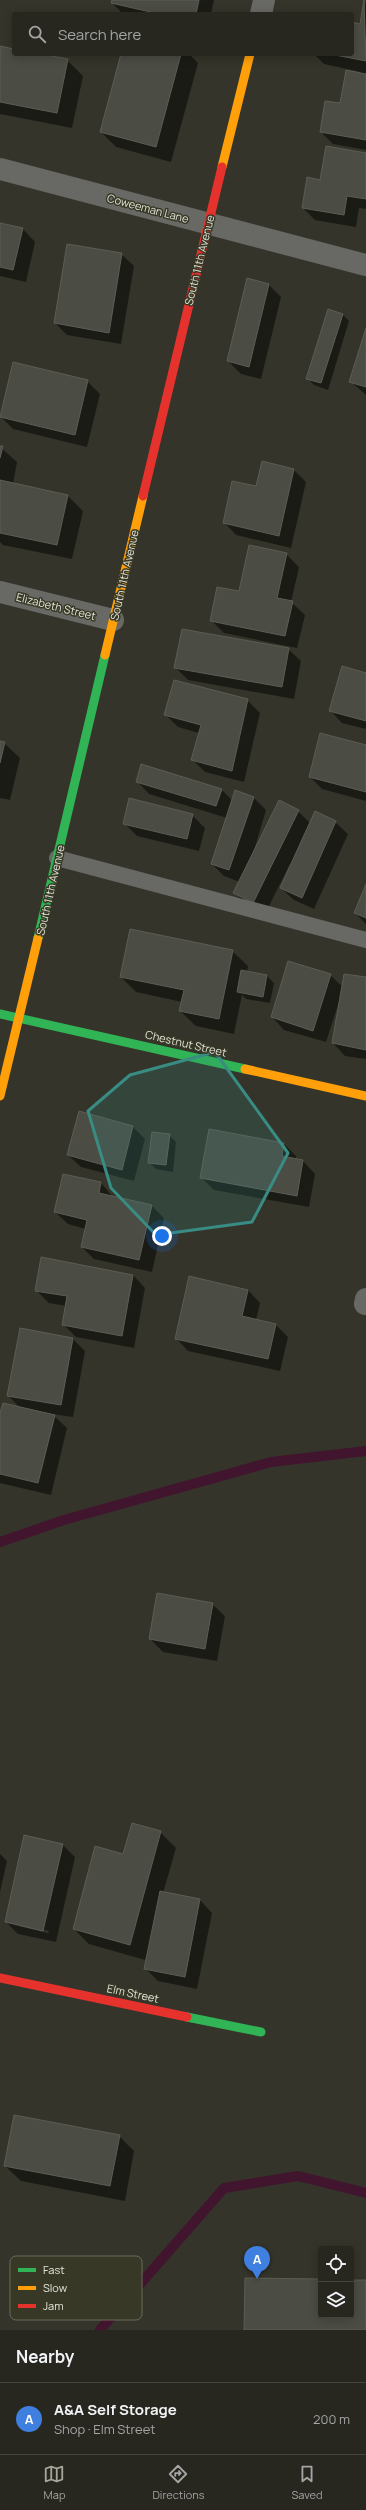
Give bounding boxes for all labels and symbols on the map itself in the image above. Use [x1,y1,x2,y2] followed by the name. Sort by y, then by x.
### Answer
[106,190,191,226] street label: Coweeman Lane
[181,213,218,307] street label: South 11th Avenue
[106,528,142,622] street label: South 11th Avenue
[15,589,97,623] street label: Elizabeth Street
[32,843,68,937] street label: South 11th Avenue
[144,1026,228,1060] street label: Chestnut Street
[152,1226,172,1246] your location
[106,1980,160,2006] street label: Elm Street
[244,2246,270,2279] pin: A
[10,2256,142,2320] legend
[43,2262,65,2277] text: Fast
[43,2280,68,2295] text: Slow
[43,2298,64,2313] text: Jam

